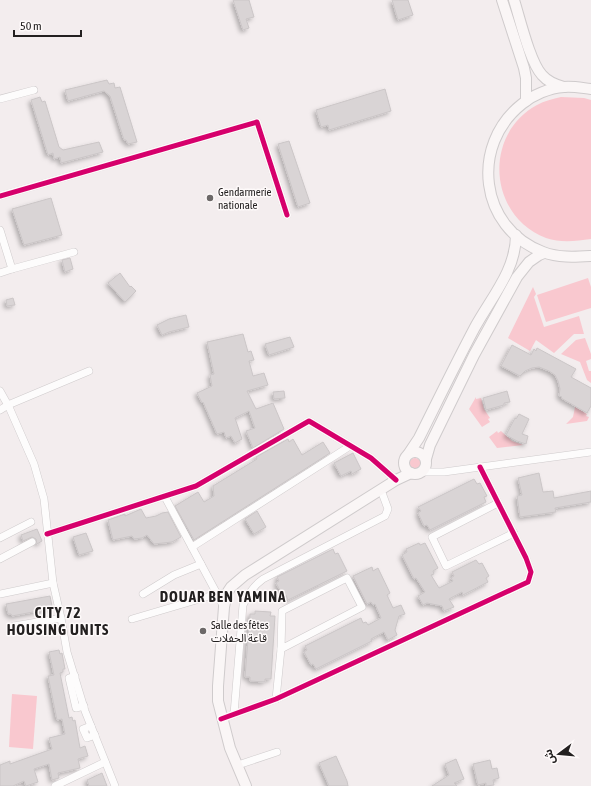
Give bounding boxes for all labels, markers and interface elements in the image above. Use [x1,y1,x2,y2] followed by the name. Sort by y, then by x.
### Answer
[14,12,81,38] scale bar
[20,19,42,33] text: 50 m
[218,186,271,211] place label: Gendarmerie nationale
[205,193,215,203] marker: Gendarmerie nationale
[160,588,286,605] district label: DOUAR BEN YAMINA
[7,604,109,638] district label: CITY 72 HOUSING UNITS
[211,619,269,644] place label: Salle des fêtes قاعة الحفلات
[198,626,208,636] marker: Salle des fêtes قاعة الحفلات
[539,734,579,774] north arrow
[542,748,558,766] text: ش

